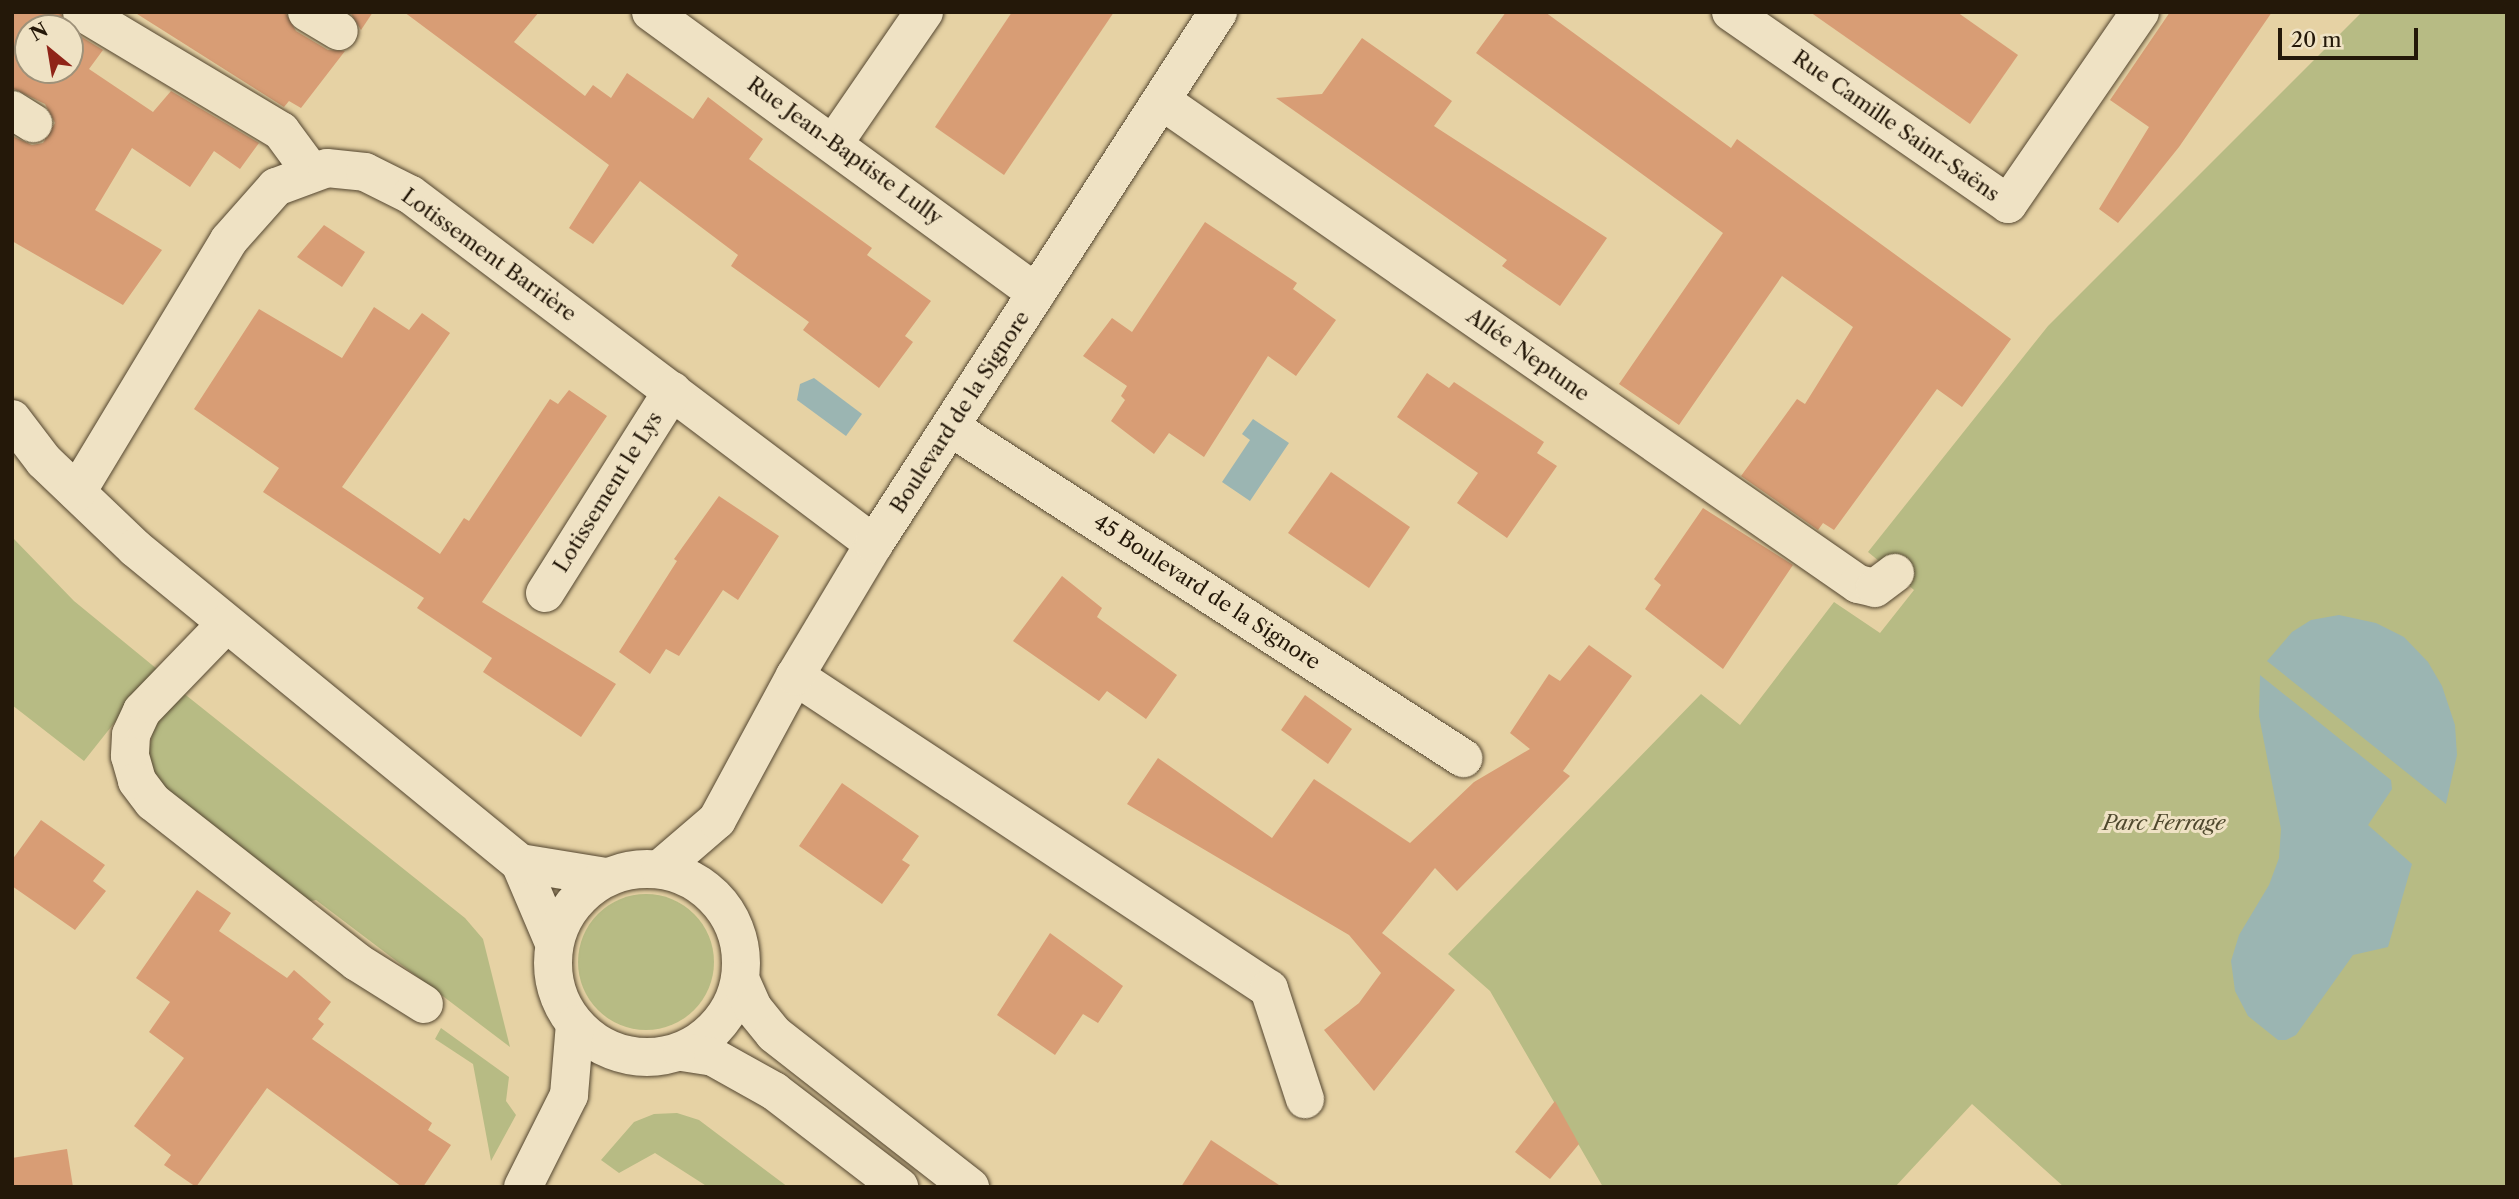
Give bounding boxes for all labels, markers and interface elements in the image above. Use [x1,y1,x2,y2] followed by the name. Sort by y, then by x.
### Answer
[14,14,84,84] north arrow
[2281,14,2421,58] scale bar
[26,18,52,46] text: N
[2291,27,2342,52] text: 20 m
[1788,45,2004,207] street label: Rue Camille Saint-Saëns
[742,72,948,230] street label: Rue Jean-Baptiste Lully
[397,183,581,327] street label: Lotissement Barrière
[1462,303,1594,407] street label: Allée Neptune
[885,306,1035,518] street label: Boulevard de la Signore
[548,407,668,577] street label: Lotissement le Lys
[1089,509,1325,675] street label: 45 Boulevard de la Signore
[2103,810,2225,836] park label: Parc Ferrage

